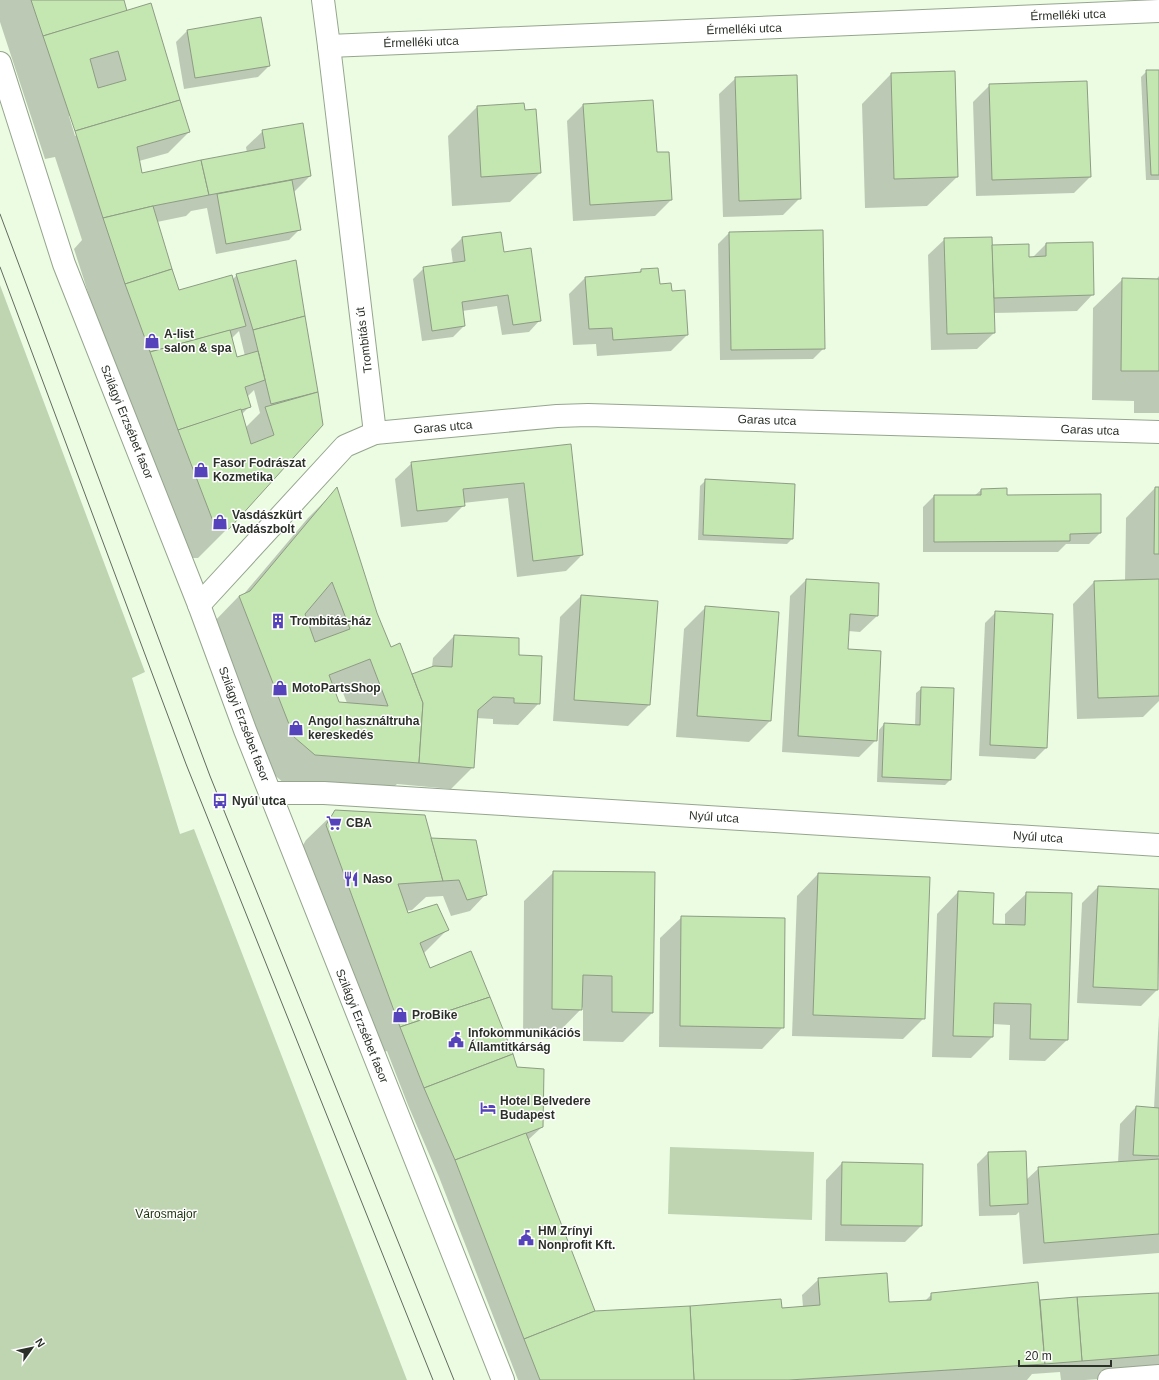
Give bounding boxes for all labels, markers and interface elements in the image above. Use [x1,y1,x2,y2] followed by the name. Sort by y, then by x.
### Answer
[1030,6,1106,23] street label: Érmelléki utca
[706,20,782,37] street label: Érmelléki utca
[383,33,459,50] street label: Érmelléki utca
[353,306,375,374] street label: Trombitás út
[164,327,232,355] place label: A-list salon & spa
[143,332,161,350] shop icon: A-list salon & spa
[98,363,156,481] street label: Szilágyi Erzsébet fasor
[737,412,797,428] street label: Garas utca
[413,417,473,437] street label: Garas utca
[1060,422,1120,438] street label: Garas utca
[213,456,306,484] place label: Fasor Fodrászat Kozmetika
[192,461,210,479] shop icon: Fasor Fodrászat Kozmetika
[232,508,302,536] place label: Vasdászkürt Vadászbolt
[211,513,229,531] shop icon: Vasdászkürt Vadászbolt
[269,612,287,630] building icon: Trombitás-ház
[290,614,371,628] place label: Trombitás-ház
[216,665,272,783] street label: Szilágyi Erzsébet fasor
[271,679,289,697] shop icon: MotoPartsShop
[292,681,381,695] place label: MotoPartsShop
[308,714,420,742] place label: Angol használtruha kereskedés
[287,719,305,737] shop icon: Angol használtruha kereskedés
[211,792,229,810] bus stop icon: Nyúl utca
[232,794,286,808] place label: Nyúl utca
[689,808,740,826] street label: Nyúl utca
[325,814,343,832] supermarket icon: CBA
[346,816,372,830] place label: CBA
[1013,828,1064,846] street label: Nyúl utca
[342,870,360,888] restaurant icon: Naso
[363,872,392,886] place label: Naso
[333,967,391,1085] street label: Szilágyi Erzsébet fasor
[391,1006,409,1024] shop icon: ProBike
[412,1008,458,1022] place label: ProBike
[468,1026,581,1054] place label: Infokommunikációs Államtitkárság
[447,1031,465,1049] public building icon: Infokommunikációs Államtitkárság
[500,1094,591,1122] place label: Hotel Belvedere Budapest
[479,1099,497,1117] hotel icon: Hotel Belvedere Budapest
[135,1207,197,1221] park label: Városmajor
[538,1224,615,1252] place label: HM Zrínyi Nonprofit Kft.
[517,1229,535,1247] public building icon: HM Zrínyi Nonprofit Kft.
[12,1328,52,1368] north arrow
[33,1336,48,1349] text: N
[1019,1342,1111,1368] scale bar
[1025,1349,1052,1363] text: 20 m

